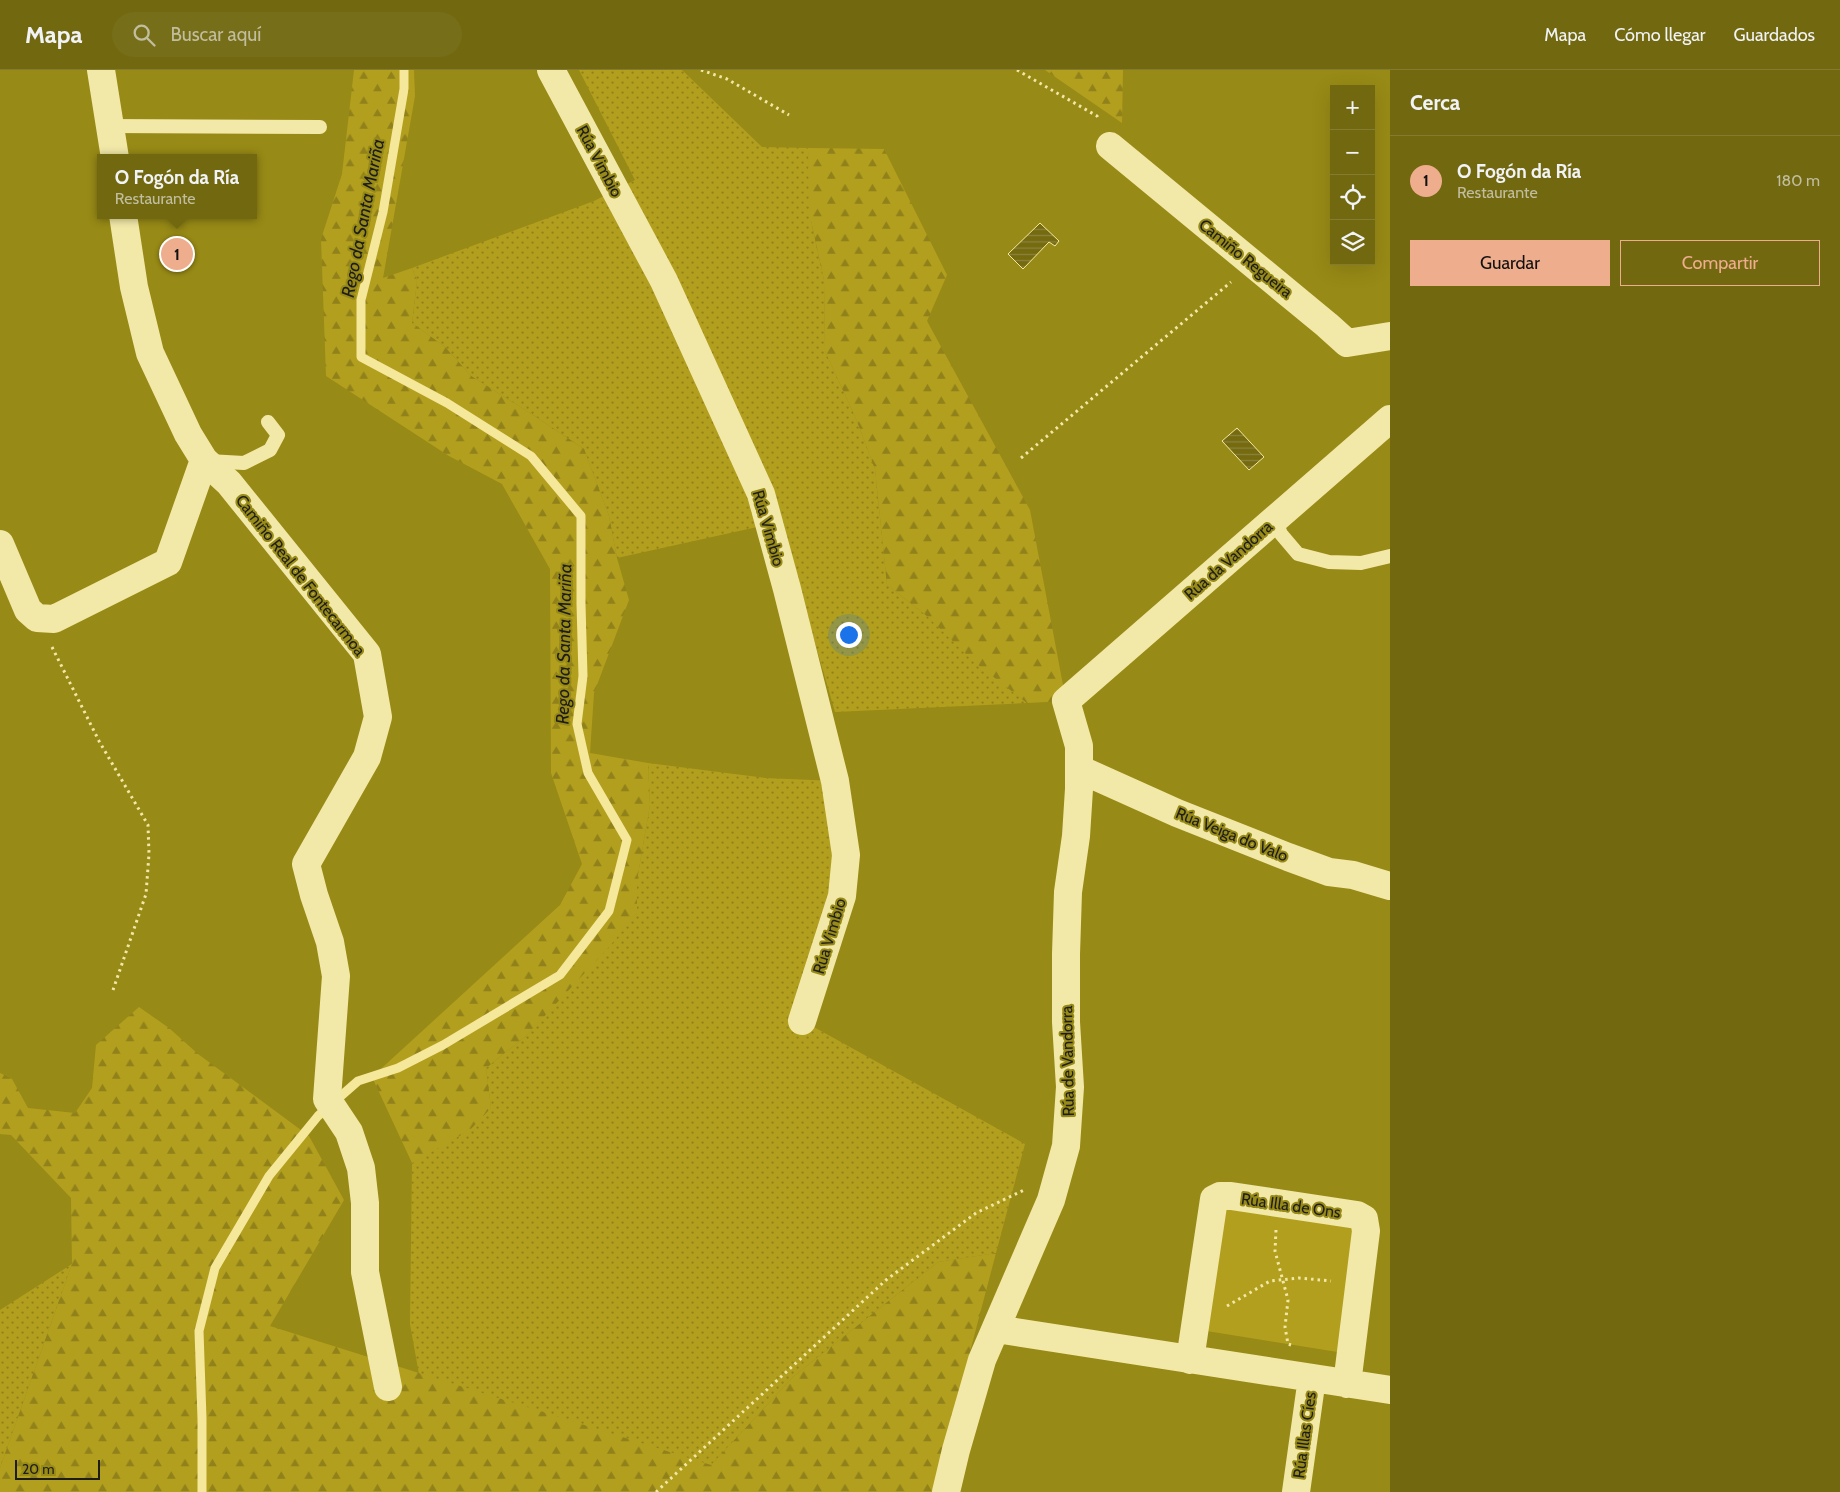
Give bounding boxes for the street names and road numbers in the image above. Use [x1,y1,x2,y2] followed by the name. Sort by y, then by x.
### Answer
[573,122,626,200] street label: Rúa Vimbio
[1195,215,1296,302] street label: Camiño Regueira
[749,488,788,568] street label: Rúa Vimbio
[232,491,370,660] street label: Camiño Real de Fontecarmoa
[1180,517,1276,604] street label: Rúa da Vandorra
[1173,803,1291,866] street label: Rúa Veiga do Valo
[809,896,850,976] street label: Rúa Vimbio
[1057,1005,1078,1117] street label: Rúa de Vandorra
[1240,1189,1342,1222] street label: Rúa Illa de Ons
[1289,1390,1320,1479] street label: Rúa Illas Cíes

